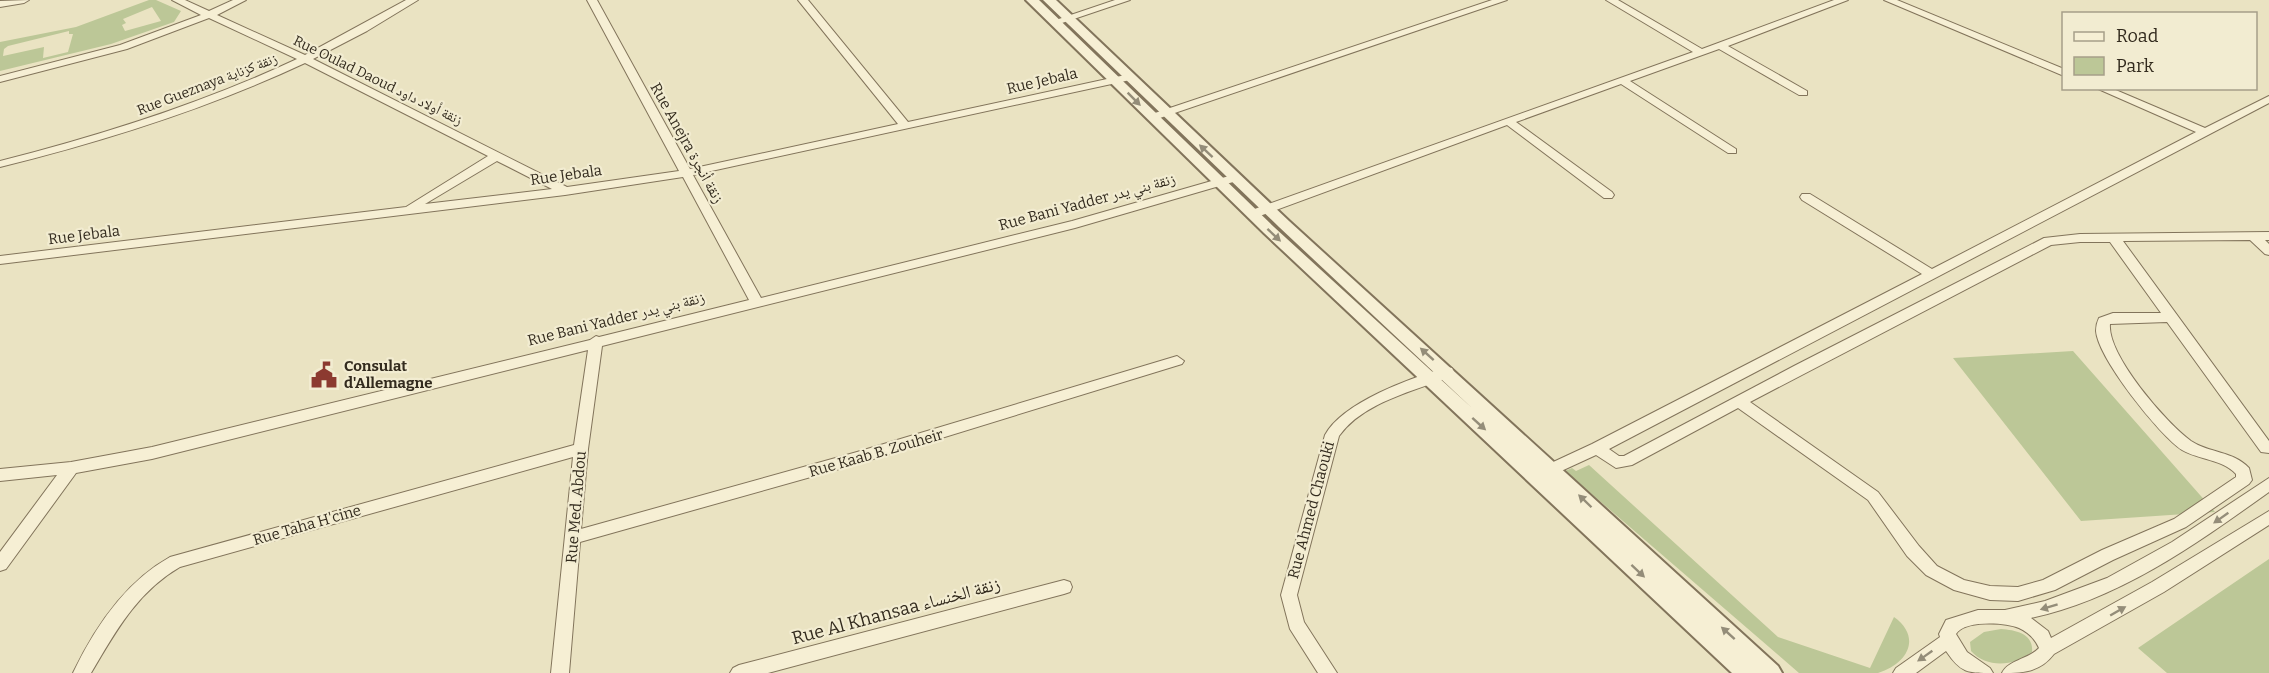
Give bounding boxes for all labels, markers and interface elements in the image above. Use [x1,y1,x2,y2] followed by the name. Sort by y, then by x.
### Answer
[2062,12,2257,90] legend
[2116,25,2159,47] text: Road
[290,32,465,129] street label: Rue Oulad Daoud زنقة أولاد داود
[135,50,280,119] street label: Rue Gueznaya زنقة كزناية
[2116,55,2155,77] text: Park
[1005,64,1079,98] street label: Rue Jebala
[646,80,728,206] street label: Rue Anejra زنقة أنجرة
[1127,92,1141,106] one-way arrow
[1200,144,1214,158] one-way arrow
[529,161,603,189] street label: Rue Jebala
[997,170,1178,237] street label: Rue Bani Yadder زنقة بني يدر
[47,222,121,248] street label: Rue Jebala
[1267,228,1282,242] one-way arrow
[525,288,707,352] street label: Rue Bani Yadder زنقة بني يدر
[1420,348,1435,361] one-way arrow
[344,357,432,392] place label: Consulat d'Allemagne
[309,360,339,390] public building icon: Consulat d'Allemagne
[1472,417,1487,431] one-way arrow
[807,425,946,481] street label: Rue Kaab B. Zouheir
[1284,439,1338,581] street label: Rue Ahmed Chaouki
[562,450,590,564] street label: Rue Med. Abdou
[1578,495,1592,509] one-way arrow
[251,501,363,549] street label: Rue Taha H'cine
[2214,512,2230,524] one-way arrow
[1631,563,1645,577] one-way arrow
[789,573,1003,649] street label: Rue Al Khansaa زنقة الخنساء
[2040,603,2058,612] one-way arrow
[2110,606,2127,616] one-way arrow
[1722,627,1736,641] one-way arrow
[1918,650,1934,662] one-way arrow

